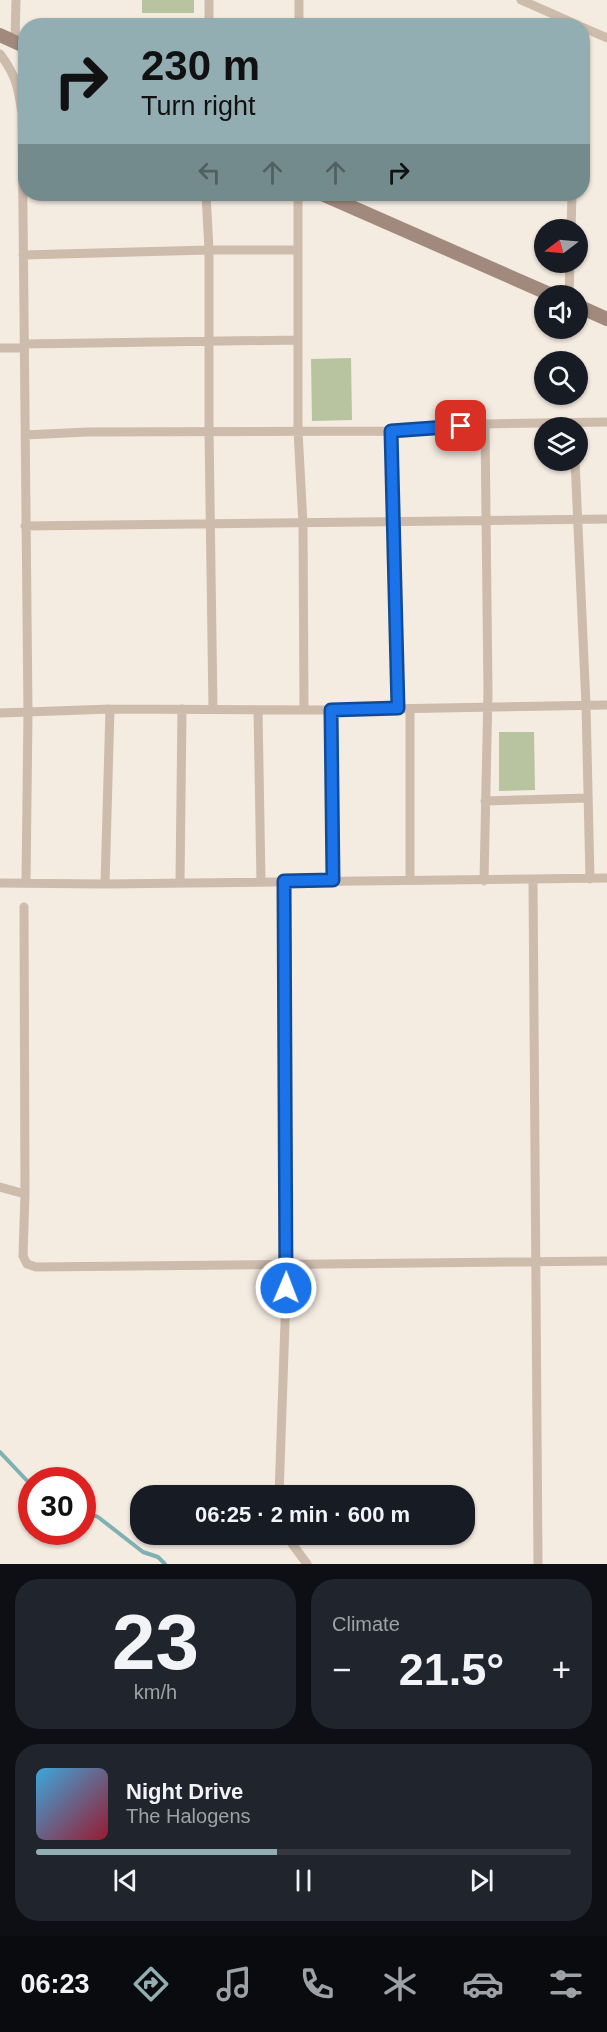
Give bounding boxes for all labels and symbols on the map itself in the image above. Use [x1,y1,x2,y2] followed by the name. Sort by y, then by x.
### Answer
[534,219,588,273] north arrow
[435,400,486,451] pin
[254,1256,318,1320] position arrow
[18,1467,96,1545] speed limit sign: 30

